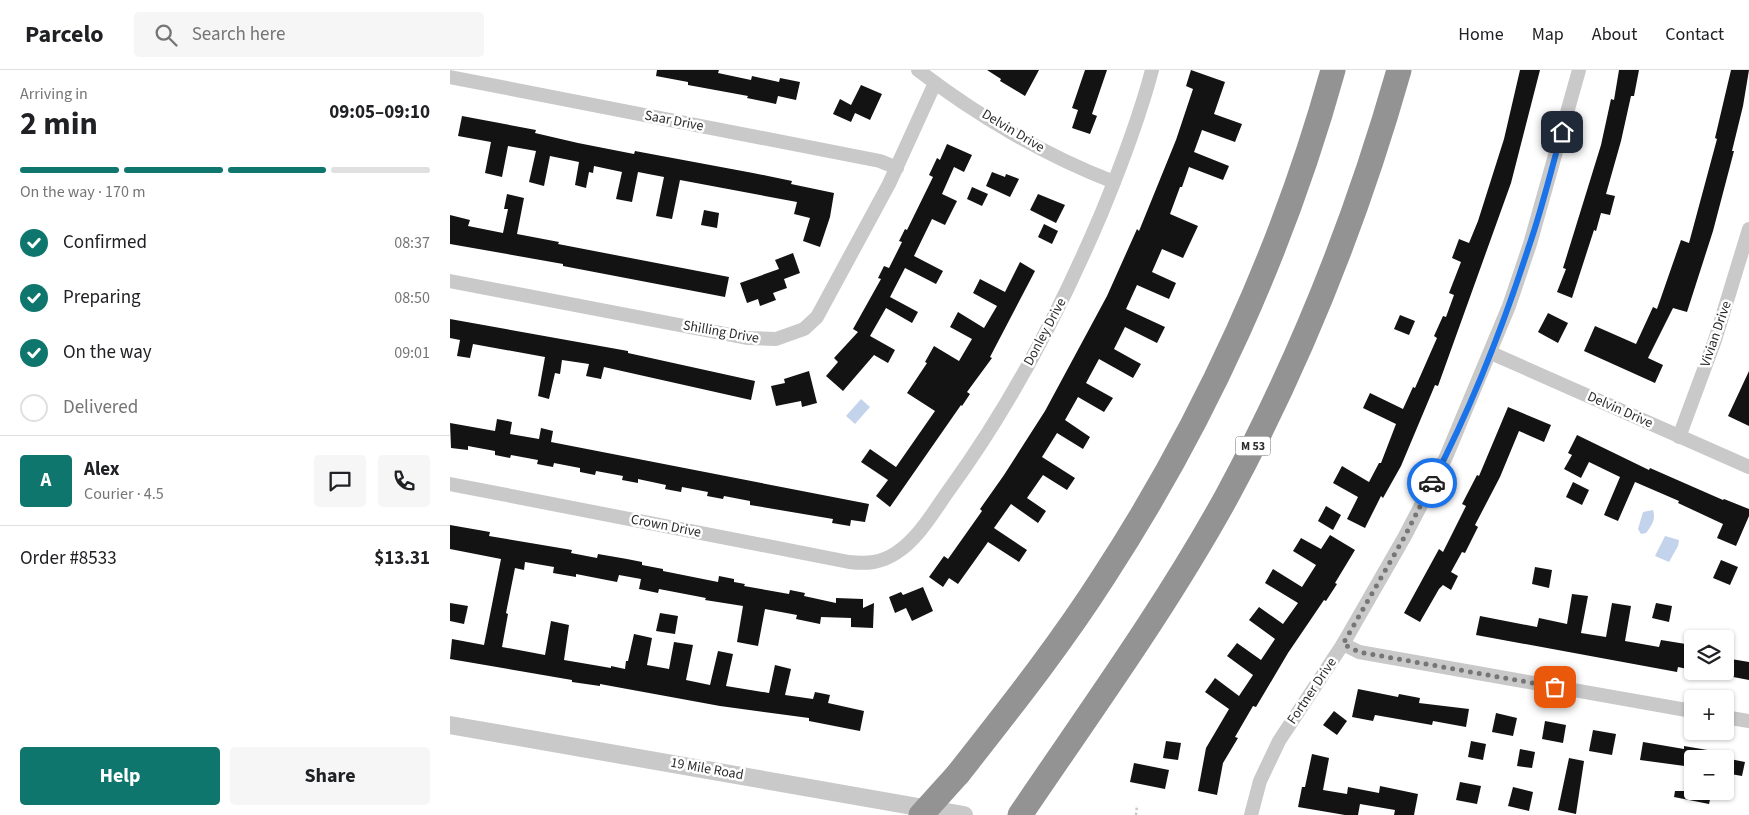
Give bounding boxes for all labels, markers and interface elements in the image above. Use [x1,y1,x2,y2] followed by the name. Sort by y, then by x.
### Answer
[134,12,484,57] search box
[25,17,104,52] text: Parcelo
[152,21,180,49] icon: search
[192,21,285,48] text: Search here
[1458,22,1504,47] text: Home
[1532,22,1564,47] text: Map
[1592,22,1637,47] text: About
[1665,22,1724,47] text: Contact
[20,83,88,105] text: Arriving in
[329,99,430,126] text: 09:05–09:10
[20,101,98,147] text: 2 min
[978,104,1048,158] street label: Delvin Drive
[643,105,705,137] street label: Saar Drive
[1541,111,1583,153] pin
[1548,118,1576,146] icon: home
[20,181,145,203] text: On the way · 170 m
[20,229,48,257] icon: check
[63,229,147,256] text: Confirmed
[394,232,430,254] text: 08:37
[20,284,48,312] icon: check
[63,284,141,311] text: Preparing
[394,287,430,309] text: 08:50
[1019,295,1071,369] street label: Donley Drive
[1695,298,1737,370] street label: Vivian Drive
[681,315,761,349] street label: Shilling Drive
[20,339,48,367] icon: check
[63,339,152,366] text: On the way
[394,342,430,364] text: 09:01
[1584,387,1656,433] street label: Delvin Drive
[63,394,138,421] text: Delivered
[1236,436,1270,456] road number: M 53
[314,455,366,507] button: chat
[378,455,430,507] button: phone
[84,456,120,483] text: Alex
[1407,458,1457,508] courier
[41,467,51,494] text: A
[1418,469,1446,497] icon: car
[84,483,164,505] text: Courier · 4.5
[629,509,703,543] street label: Crown Drive
[20,545,117,572] text: Order #8533
[374,545,430,572] text: $13.31
[1684,630,1734,800] map controls
[1684,630,1734,680] button: layers
[1282,654,1342,728] street label: Fortner Drive
[1534,666,1576,708] pin
[1541,673,1569,701] icon: bag
[1684,690,1734,740] button: +
[20,747,220,805] button: Help
[230,747,430,805] button: Share
[1684,750,1734,800] button: −
[669,753,745,785] street label: 19 Mile Road

